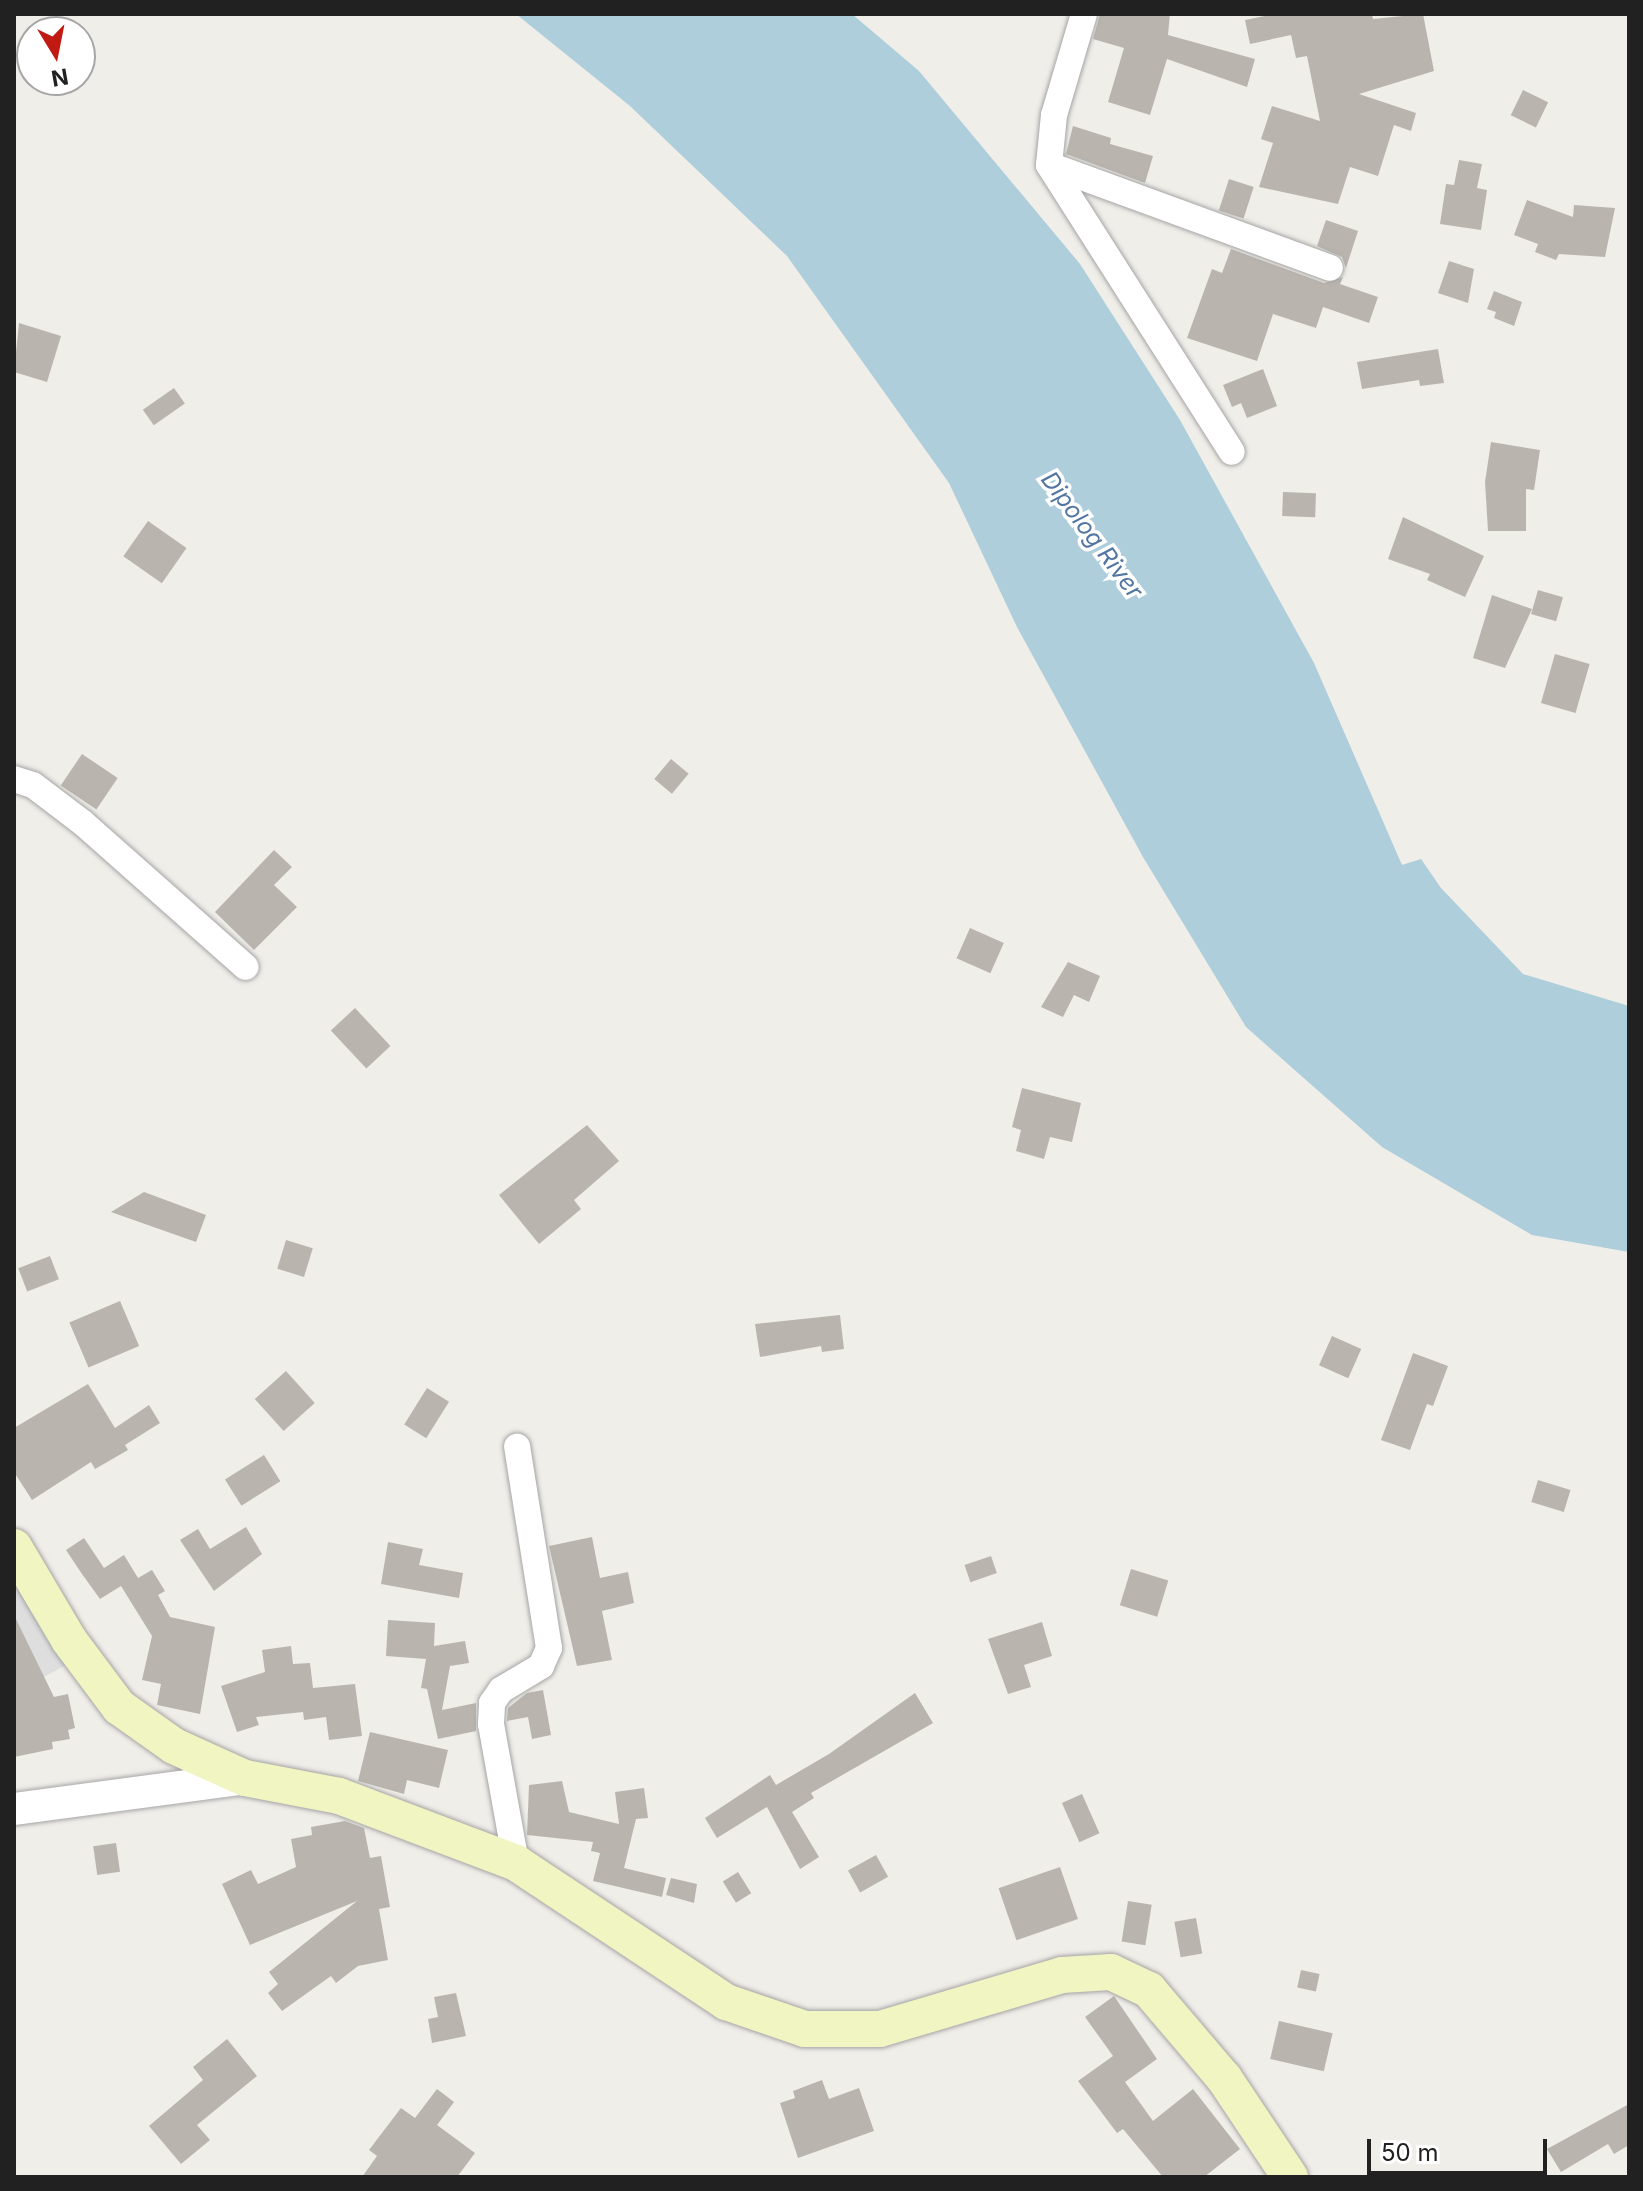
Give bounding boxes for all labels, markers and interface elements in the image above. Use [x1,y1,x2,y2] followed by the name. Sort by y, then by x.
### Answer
[16,16,96,96] north arrow
[49,63,70,92] text: N
[1035,466,1149,604] water label: Dipolog River
[1371,2123,1551,2173] scale bar
[1381,2138,1439,2167] text: 50 m

